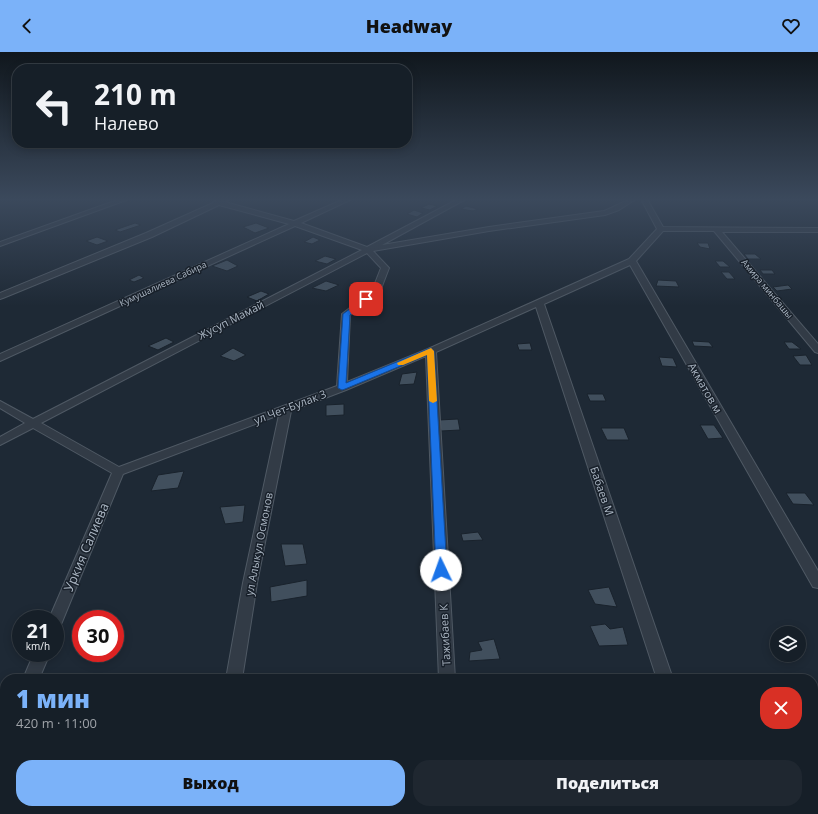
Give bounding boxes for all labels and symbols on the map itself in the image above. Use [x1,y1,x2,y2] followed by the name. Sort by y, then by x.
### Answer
[739,256,796,321] street label: Амира минбашы
[117,258,209,309] street label: Кумушалиева Сабира
[349,282,383,316] pin
[195,296,266,343] street label: Жусуп Мамай
[685,360,726,416] street label: Акматов м
[251,386,328,427] street label: ул Чет-Булак 3
[587,464,618,517] street label: Бабаев М
[241,491,276,597] street label: ул Алыкул Осмонов
[59,500,113,594] street label: Уркия Салиева
[420,549,462,591] position arrow
[435,603,454,666] street label: Тажибаев К
[72,610,124,662] speed limit sign: 30

